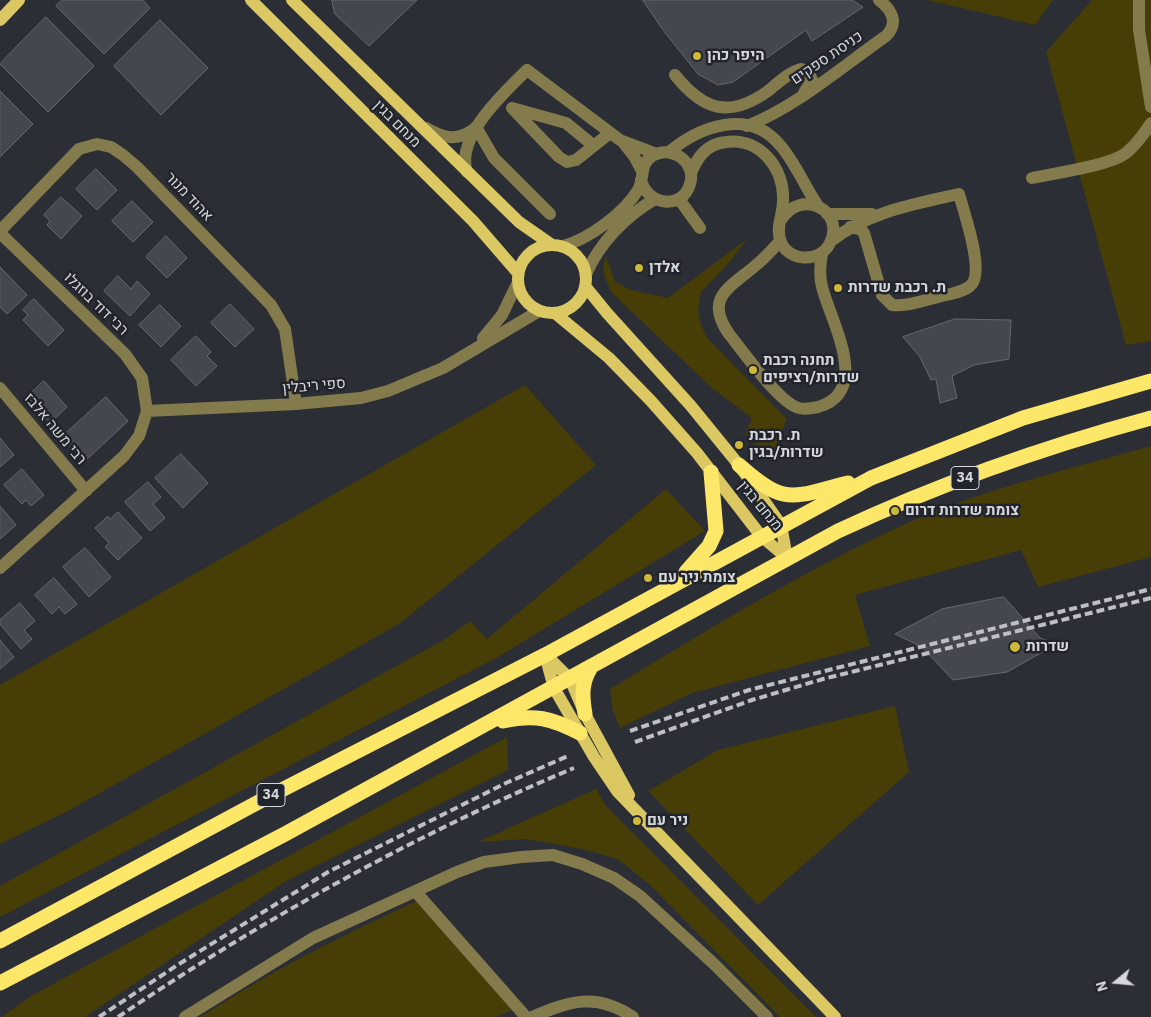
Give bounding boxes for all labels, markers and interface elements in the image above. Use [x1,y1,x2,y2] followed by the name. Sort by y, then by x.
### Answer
[788,27,866,89] street label: כניסת ספקים
[707,47,765,65] place label: היפר כהן
[691,50,703,62] marker: היפר כהן
[370,97,424,151] street label: מנחם בגין
[161,169,217,225] street label: אהוד מנור
[649,259,680,277] place label: אלדן
[633,262,645,274] marker: אלדן
[60,269,132,339] street label: רבי דוד בוזגלו
[848,279,946,297] place label: ת. רכבת שדרות
[832,282,844,294] marker: ת. רכבת שדרות
[763,352,859,387] place label: תחנה רכבת שדרות/רציפים
[747,364,759,376] marker: תחנה רכבת שדרות/רציפים
[282,374,346,398] street label: ספי ריבלין
[20,390,90,468] street label: רבי משה אלבז
[749,427,824,462] place label: ת. רכבת שדרות/בגין
[733,439,745,451] marker: ת. רכבת שדרות/בגין
[951,466,979,489] road number: 34
[734,477,786,535] street label: מנחם בגין
[905,502,1019,520] place label: צומת שדרות דרום
[889,505,901,517] marker: צומת שדרות דרום
[658,569,736,587] place label: צומת ניר עם
[642,572,654,584] marker: צומת ניר עם
[1026,638,1069,656] place label: שדרות
[1008,640,1022,654] marker: שדרות
[257,784,285,806] road number: 34
[647,812,688,830] place label: ניר עם
[631,815,643,827] marker: ניר עם
[1091,957,1141,1007] north arrow
[1092,979,1112,994] text: N

